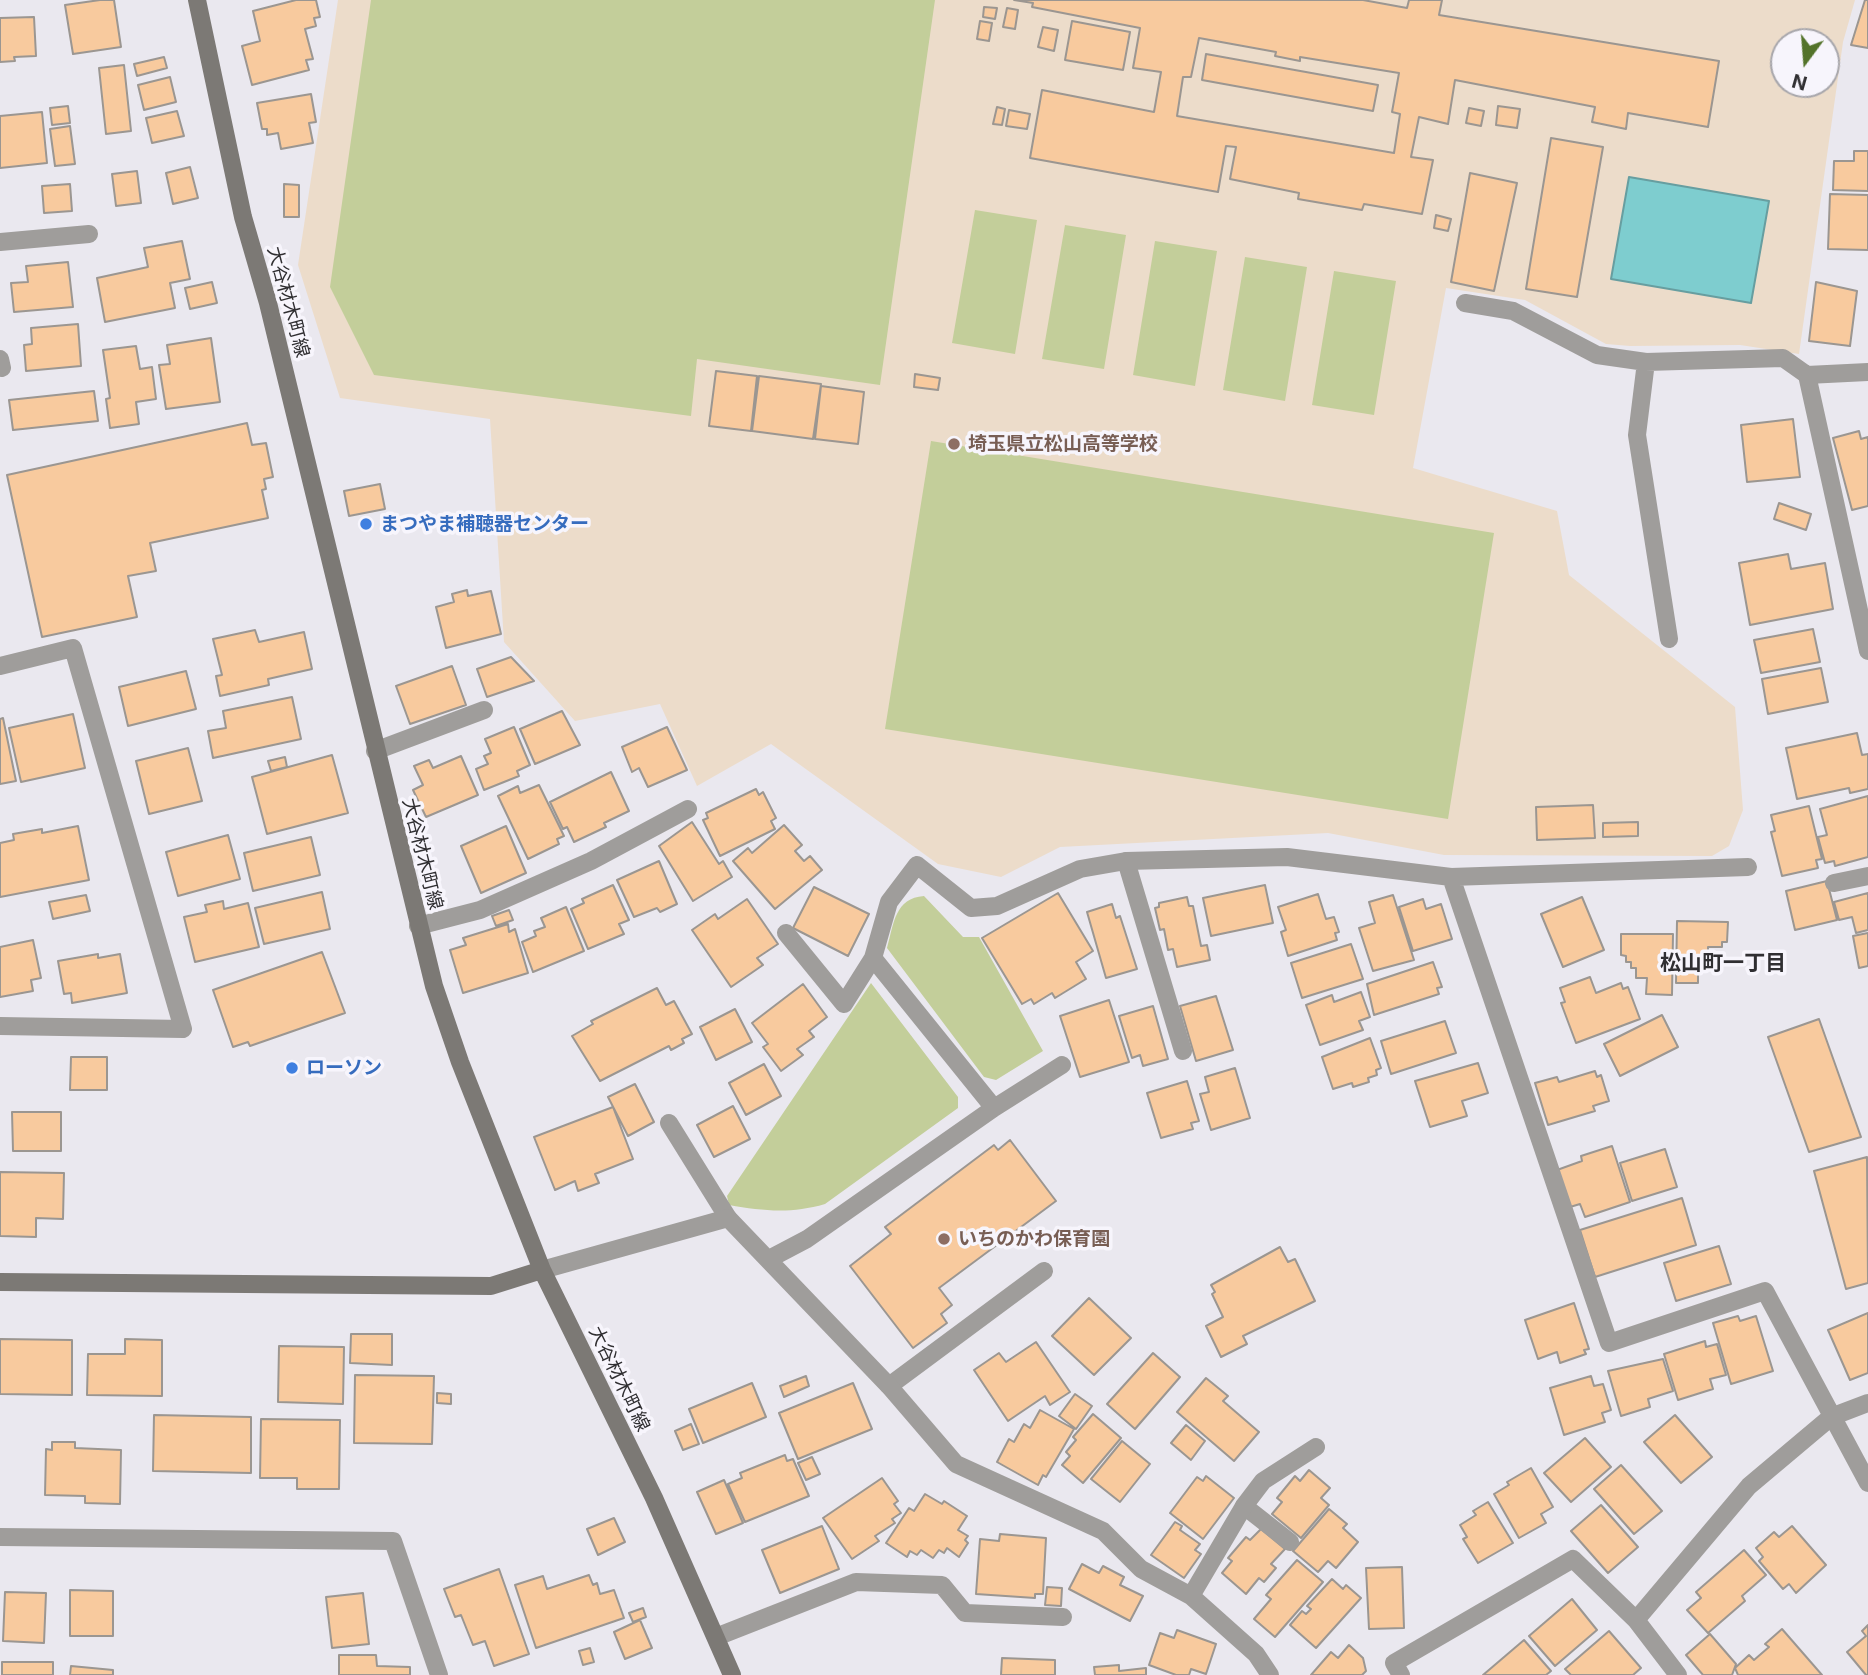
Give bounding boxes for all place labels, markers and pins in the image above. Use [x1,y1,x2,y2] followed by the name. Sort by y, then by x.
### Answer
[968,433,1158,455] place label: 埼玉県立松山高等学校
[946,436,962,452] marker: 埼玉県立松山高等学校
[380,513,589,535] place label: まつやま補聴器センター
[358,516,374,532] marker: まつやま補聴器センター
[306,1057,382,1079] place label: ローソン
[284,1060,300,1076] marker: ローソン
[958,1228,1110,1250] place label: いちのかわ保育園
[936,1231,952,1247] marker: いちのかわ保育園

